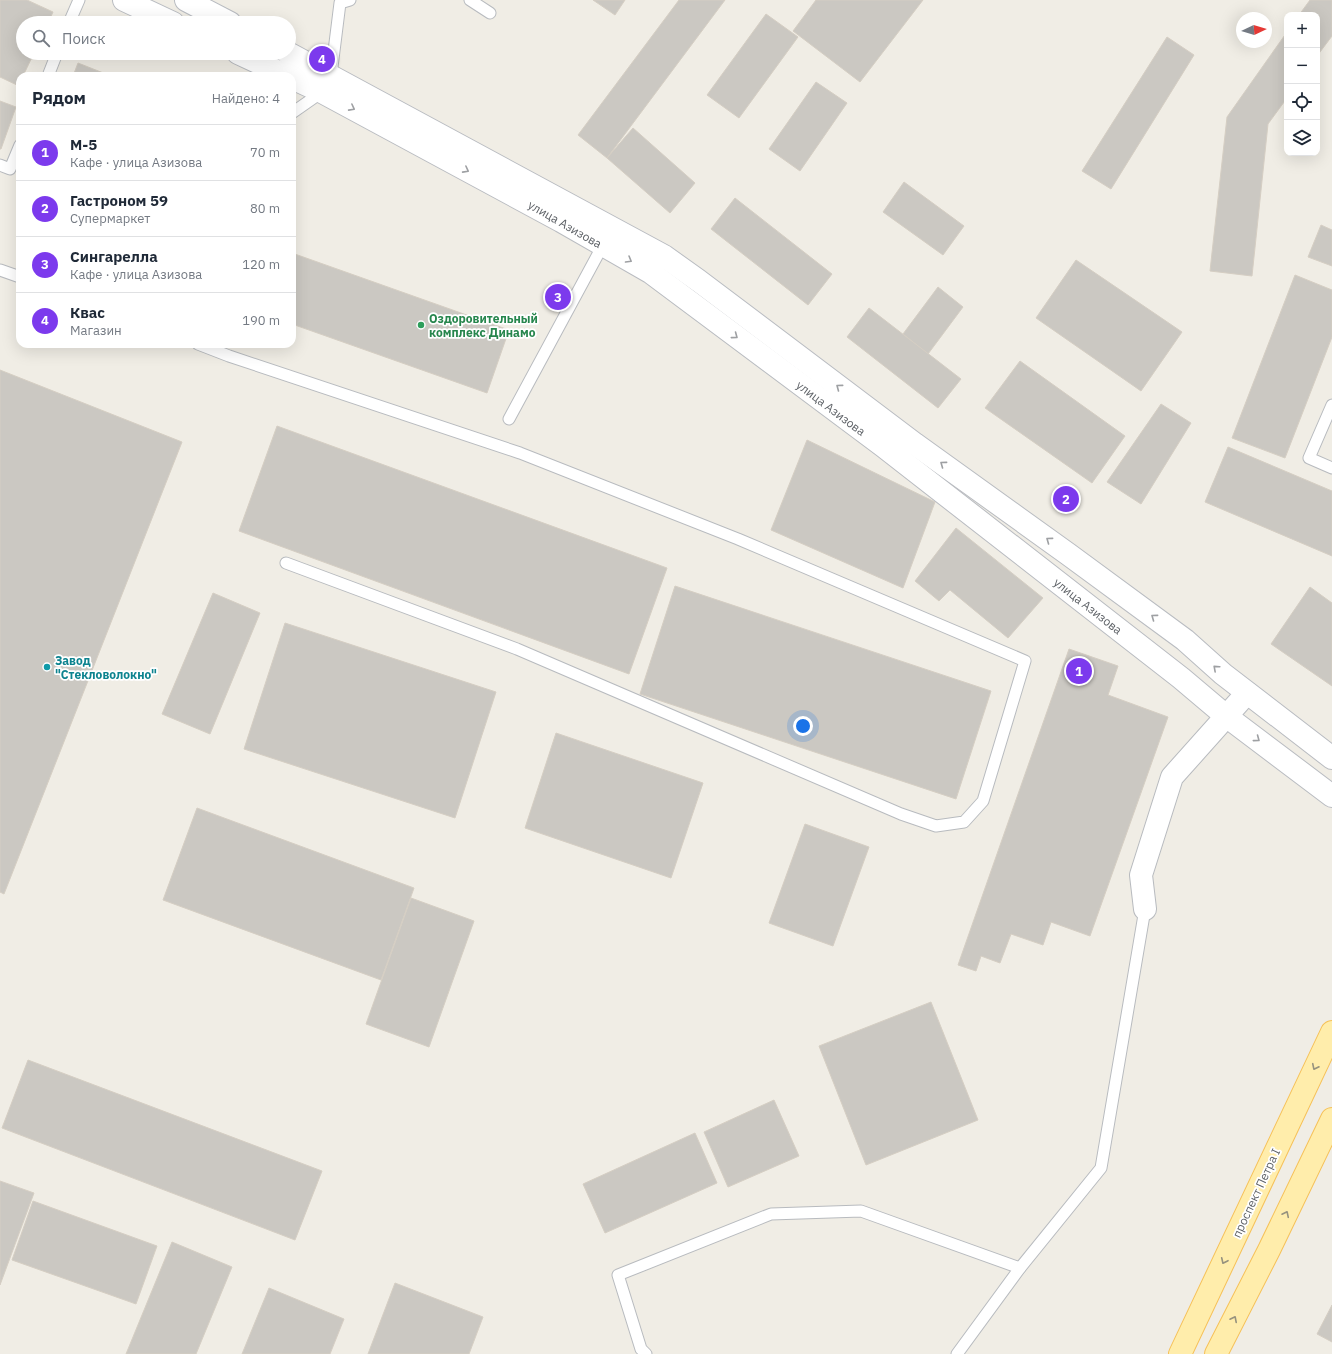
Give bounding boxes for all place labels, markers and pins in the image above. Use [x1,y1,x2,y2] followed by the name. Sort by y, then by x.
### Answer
[309,44,335,74] pin: 4
[545,282,571,312] pin: 3
[429,311,538,340] place label: Оздоровительный комплекс Динамо
[416,320,426,330] marker: Оздоровительный комплекс Динамо
[1053,484,1079,514] pin: 2
[55,653,157,682] place label: Завод "Стекловолокно"
[1066,656,1092,686] pin: 1
[42,662,52,672] marker: Завод "Стекловолокно"

